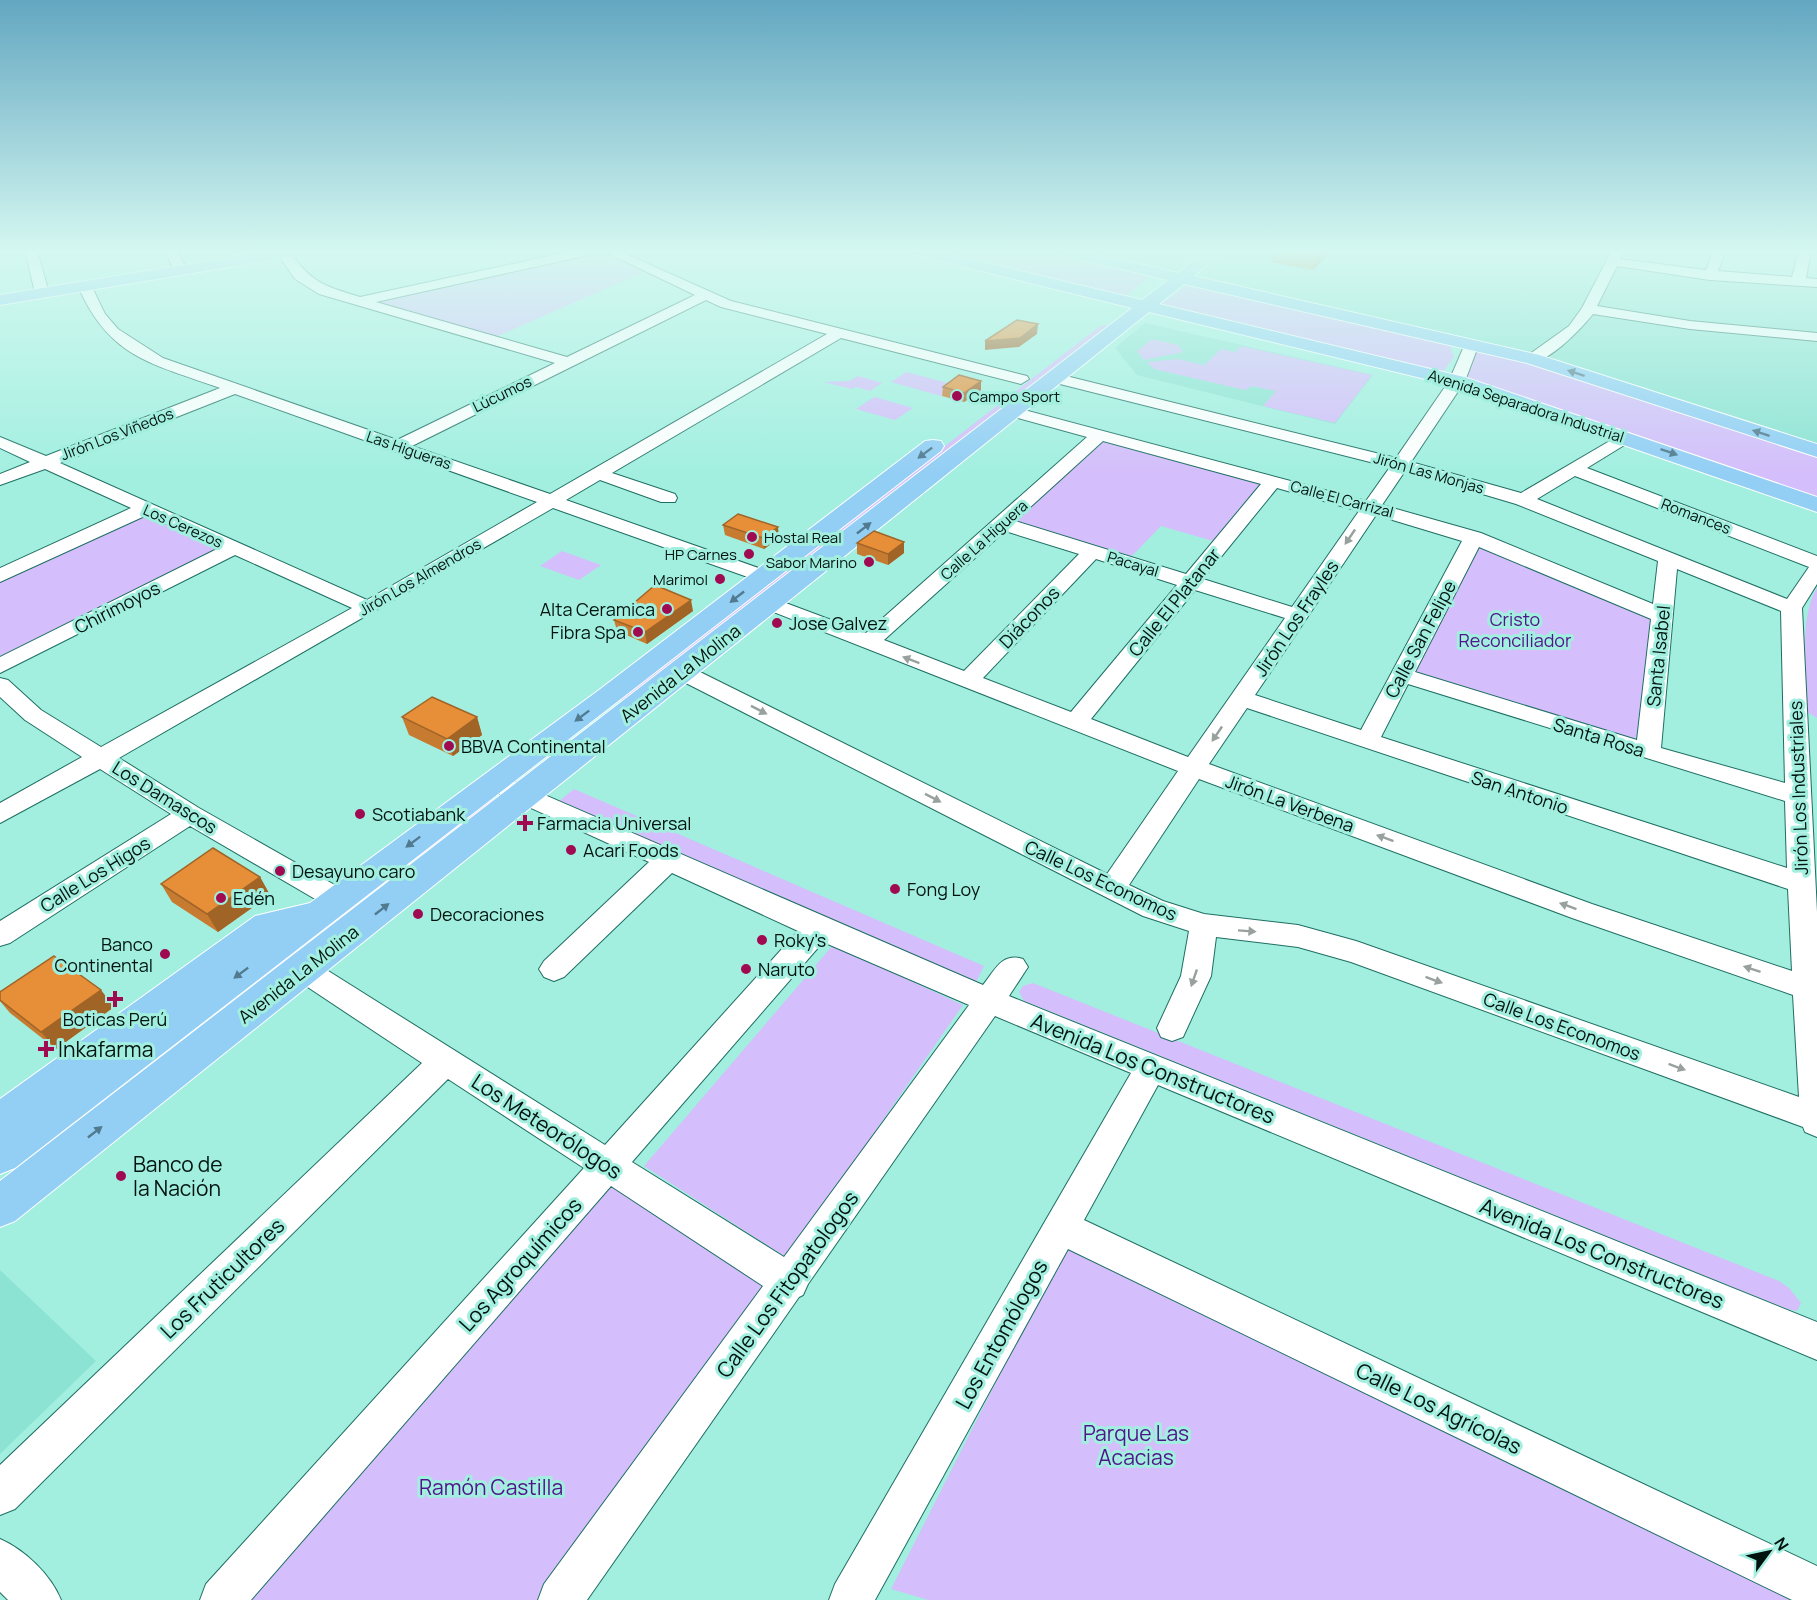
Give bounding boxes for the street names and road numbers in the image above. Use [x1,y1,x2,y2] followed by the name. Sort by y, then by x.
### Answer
[1425,364,1627,448] street label: Avenida Separadora Industrial
[469,371,535,417] street label: Lúcumos
[58,403,177,465] street label: Jirón Los Viñedos
[364,426,454,474] street label: Las Higueras
[1371,447,1487,499] street label: Jirón Las Monjas
[1288,475,1396,523] street label: Calle El Carrizal
[1658,493,1734,539] street label: Romances
[936,495,1032,585] street label: Calle La Higuera
[140,499,226,553] street label: Los Cerezos
[355,533,485,621] street label: Jirón Los Almendros
[1123,542,1225,661] street label: Calle El Platanar
[1105,546,1161,582] street label: Pacayal
[1248,555,1344,681] street label: Jirón Los Frayles
[70,575,164,639] street label: Chirimoyos
[1379,576,1461,702] street label: Calle San Felipe
[994,581,1064,653] street label: Diáconos
[1641,604,1675,708] street label: Santa Isabel
[615,618,745,728] street label: Avenida La Molina
[1783,700,1813,876] street label: Jirón Los Industriales
[1551,712,1647,762] street label: Santa Rosa
[108,755,222,839] street label: Los Damascos
[1468,765,1572,819] street label: San Antonio
[1222,769,1358,837] street label: Jirón La Verbena
[35,831,155,917] street label: Calle Los Higos
[1021,834,1181,926] street label: Calle Los Economos
[233,919,363,1029] street label: Avenida La Molina
[1480,986,1644,1066] street label: Calle Los Economos
[1027,1006,1279,1130] street label: Avenida Los Constructores
[467,1067,627,1185] street label: Los Meteorólogos
[710,1185,864,1383] street label: Calle Los Fitopatologos
[452,1191,588,1337] street label: Los Agroquímicos
[1476,1191,1728,1315] street label: Avenida Los Constructores
[154,1212,290,1344] street label: Los Fruticultores
[948,1254,1054,1414] street label: Los Entomólogos
[1352,1356,1526,1460] street label: Calle Los Agrícolas

